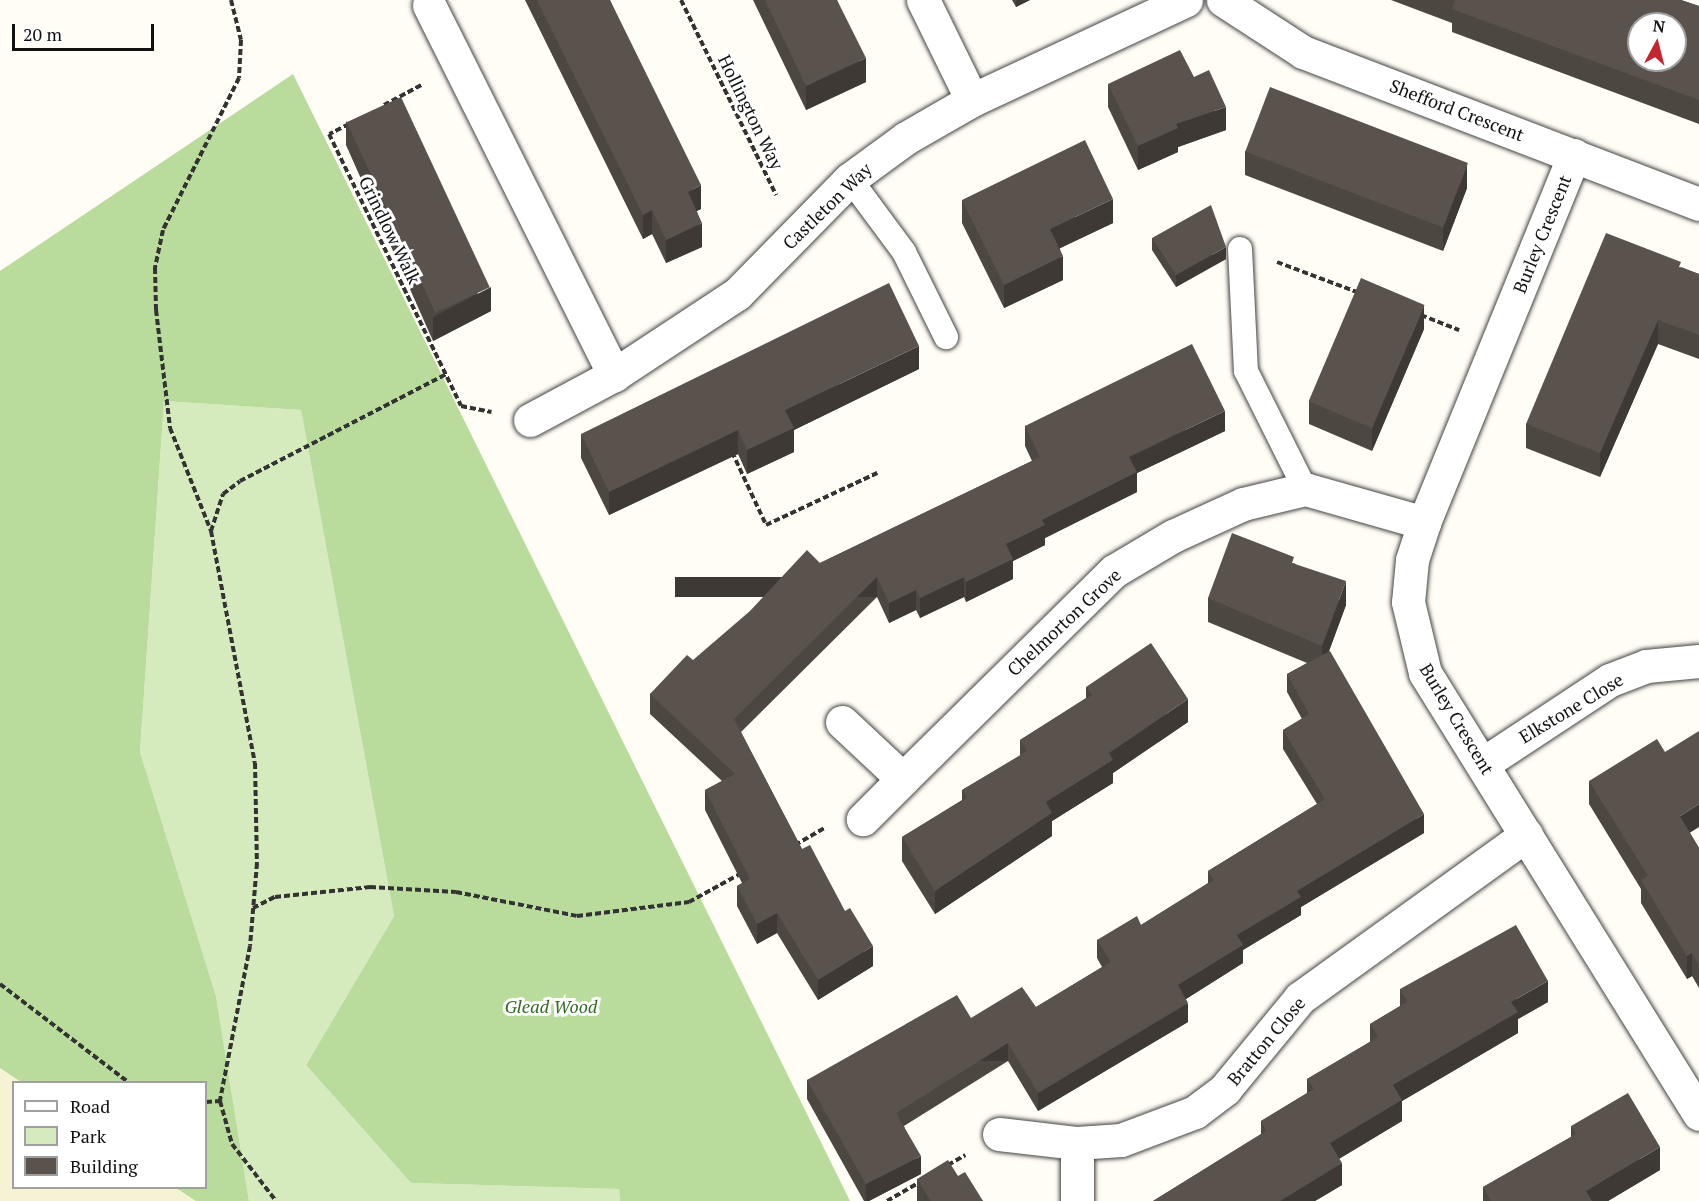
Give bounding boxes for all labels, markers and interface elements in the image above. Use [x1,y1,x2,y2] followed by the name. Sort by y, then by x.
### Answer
[15,12,158,50] scale bar
[1627,12,1687,72] north arrow
[1652,14,1666,38] text: N
[23,22,62,46] text: 20 m
[714,51,788,173] street label: Hollington Way
[1387,74,1527,146] street label: Shefford Crescent
[778,158,876,254] street label: Castleton Way
[355,172,425,288] street label: Grindlow Walk
[1508,172,1576,296] street label: Burley Crescent
[1003,564,1125,680] street label: Chelmorton Grove
[1415,660,1499,778] street label: Burley Crescent
[1515,668,1627,748] street label: Elkstone Close
[1223,992,1309,1090] street label: Bratton Close
[505,995,597,1017] park label: Glead Wood
[12,1081,207,1189] legend
[70,1094,110,1118] text: Road
[70,1124,106,1148] text: Park
[70,1154,138,1178] text: Building

